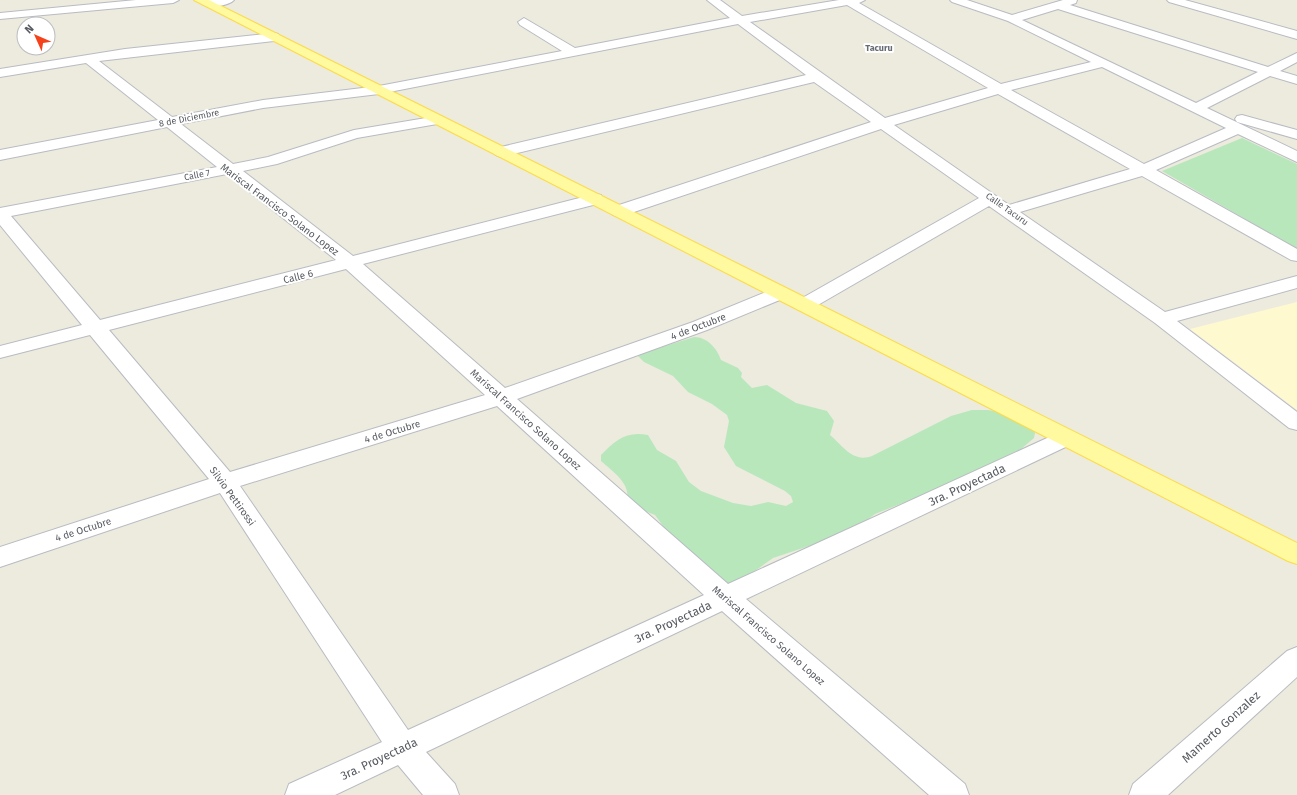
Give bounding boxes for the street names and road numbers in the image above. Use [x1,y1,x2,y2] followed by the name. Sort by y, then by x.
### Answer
[158,107,220,129] street label: 8 de Diciembre
[218,161,341,259] street label: Mariscal Francisco Solano Lopez
[183,168,211,182] street label: Calle 7
[984,191,1030,227] street label: Calle Tacuru
[282,268,314,286] street label: Calle 6
[669,311,728,343] street label: 4 de Octubre
[467,367,584,473] street label: Mariscal Francisco Solano Lopez
[363,418,422,446] street label: 4 de Octubre
[926,461,1008,509] street label: 3ra. Proyectada
[207,465,258,528] street label: Silvio Pettirossi
[54,515,113,545] street label: 4 de Octubre
[710,584,828,688] street label: Mariscal Francisco Solano Lopez
[632,598,714,646] street label: 3ra. Proyectada
[1179,688,1263,766] street label: Mamerto Gonzalez
[338,735,420,783] street label: 3ra. Proyectada

